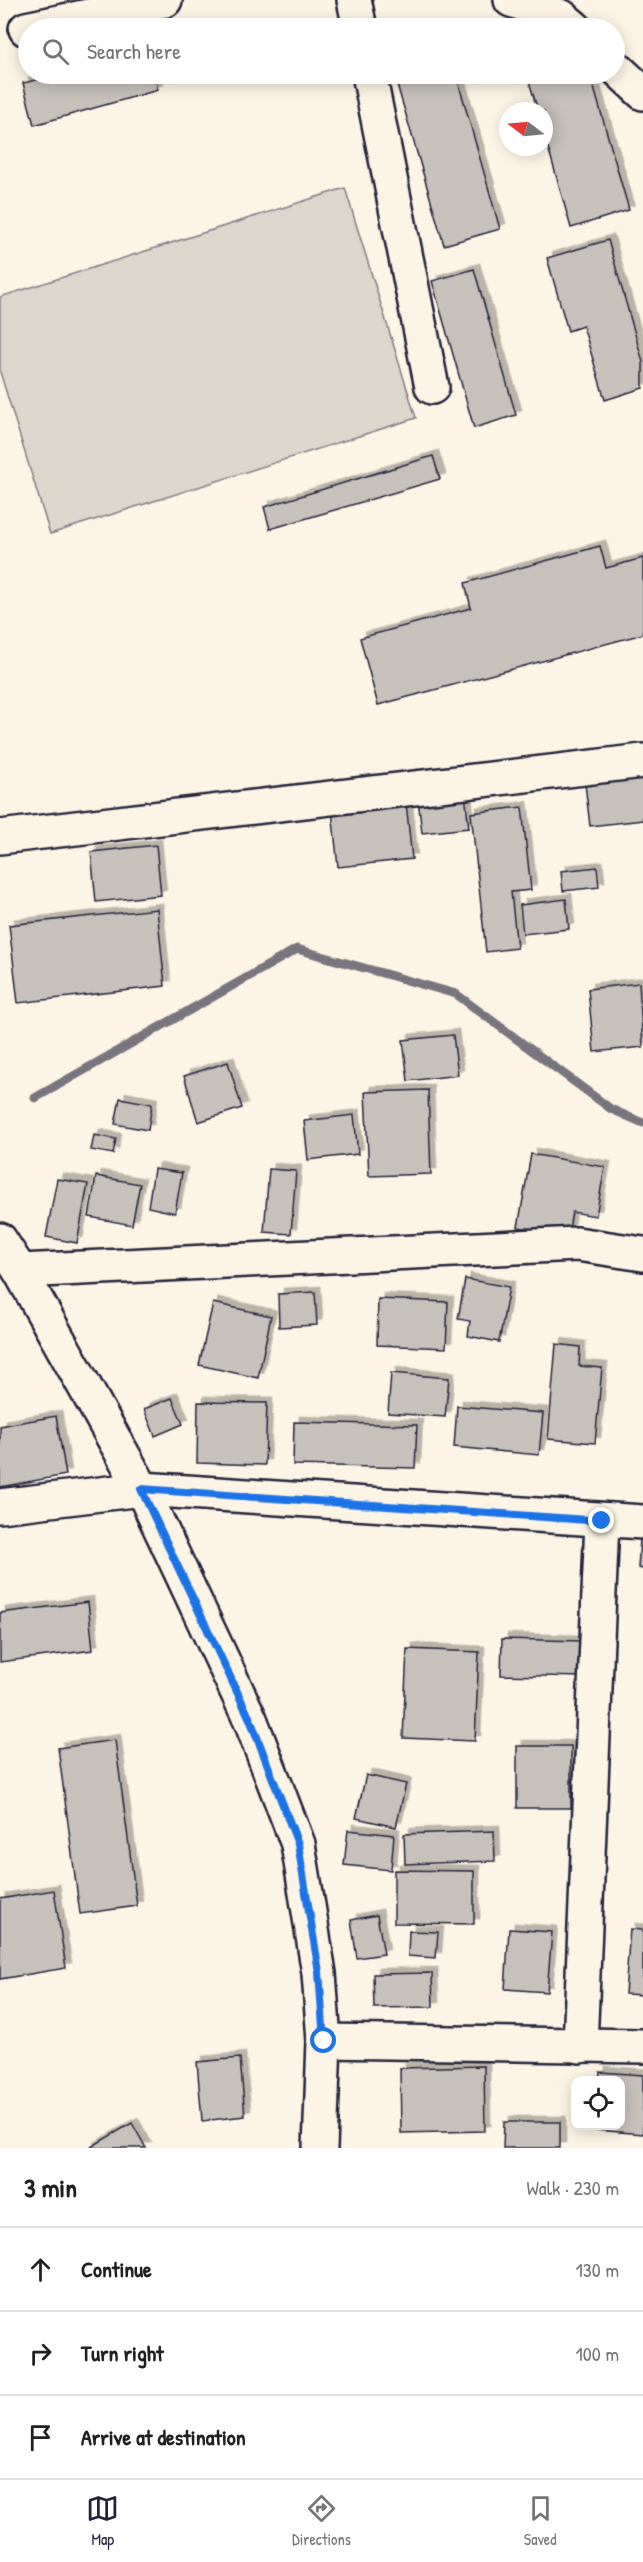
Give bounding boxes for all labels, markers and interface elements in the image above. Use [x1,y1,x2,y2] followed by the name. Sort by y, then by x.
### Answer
[18,18,625,84] search box
[39,35,72,68] icon: search
[87,36,181,66] text: Search here
[499,102,553,156] north arrow
[588,1507,614,1533] route end
[310,2027,336,2053] route start
[571,2076,625,2130] map controls
[571,2076,625,2130] button: locate
[24,2170,77,2205] text: 3 min
[527,2174,619,2201] text: Walk · 230 m
[24,2253,57,2286] icon: ahead
[81,2254,152,2284] text: Continue
[576,2256,619,2283] text: 130 m
[24,2337,57,2370] icon: right
[81,2338,164,2368] text: Turn right
[576,2340,619,2367] text: 100 m
[24,2421,57,2454] icon: arrive
[81,2422,246,2452] text: Arrive at destination
[86,2492,119,2550] tab: Map
[292,2492,351,2550] tab: Directions
[524,2492,557,2550] tab: Saved

